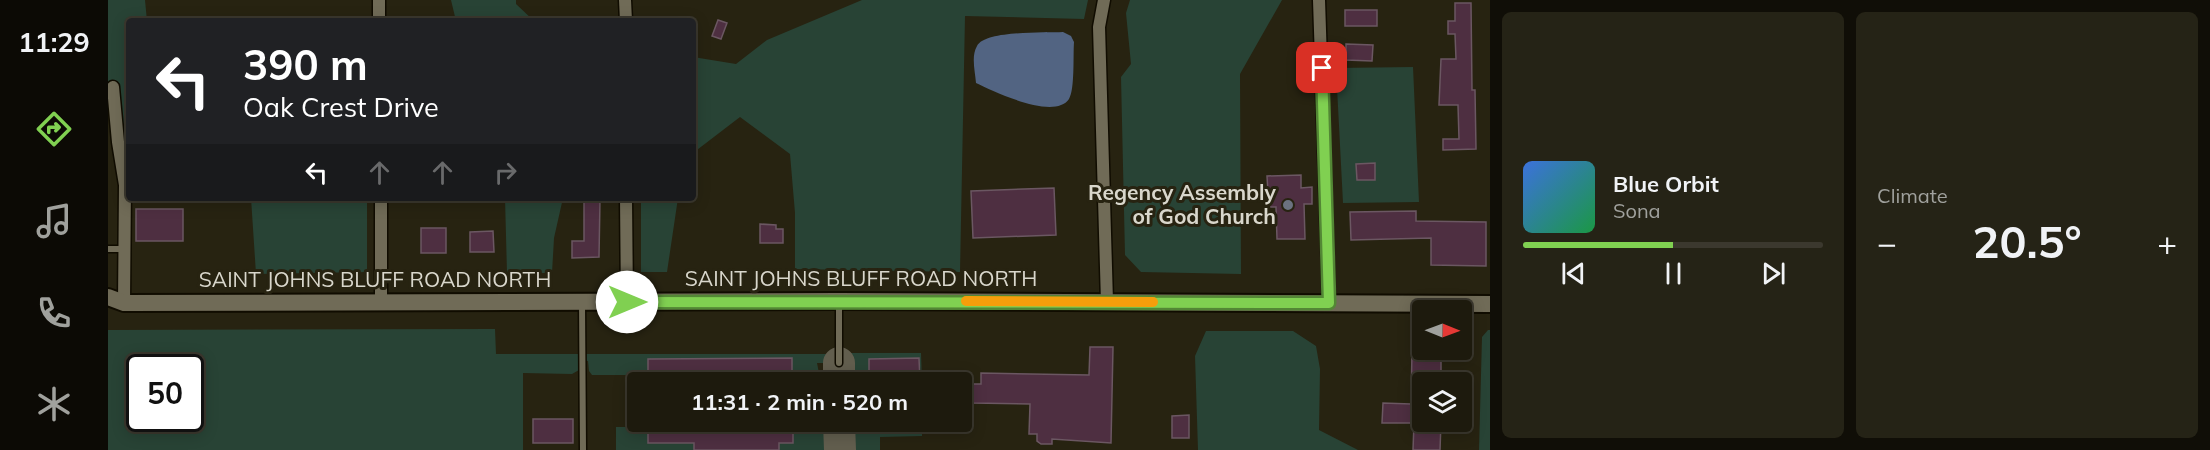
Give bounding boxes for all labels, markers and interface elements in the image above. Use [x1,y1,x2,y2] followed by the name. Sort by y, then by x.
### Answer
[18,25,90,59] text: 11:29
[243,38,368,91] text: 390 m
[144,42,222,120] icon: left
[1296,42,1347,93] pin
[1305,51,1338,84] icon: arrive
[243,90,439,124] text: Oak Crest Drive
[33,108,75,150] icon: directions
[300,156,333,189] icon: left
[363,156,396,189] icon: ahead
[426,156,459,189] icon: ahead
[489,156,522,189] icon: right
[1613,170,1719,198] text: Blue Orbit
[1088,179,1277,229] place label: Regency Assembly of God Church
[1877,183,1948,208] text: Climate
[1281,198,1295,212] marker: Regency Assembly of God Church
[1613,198,1661,223] text: Sona
[33,200,75,242] icon: music
[1972,213,2082,269] text: 20.5°
[1877,222,1897,263] text: −
[2157,222,2177,263] text: +
[1557,257,1590,290] icon: previous
[1657,257,1690,290] icon: pause
[1757,257,1790,290] icon: next
[685,265,1037,291] street label: SAINT JOHNS BLUFF ROAD NORTH
[199,266,551,292] street label: SAINT JOHNS BLUFF ROAD NORTH
[595,270,659,334] position arrow
[33,292,75,334] icon: phone
[1412,300,1472,360] north arrow
[1412,300,1472,432] map controls
[126,354,204,432] speed limit sign: 50
[1412,372,1472,432] button: layers
[33,383,75,425] icon: climate
[691,388,908,416] text: 11:31 · 2 min · 520 m

